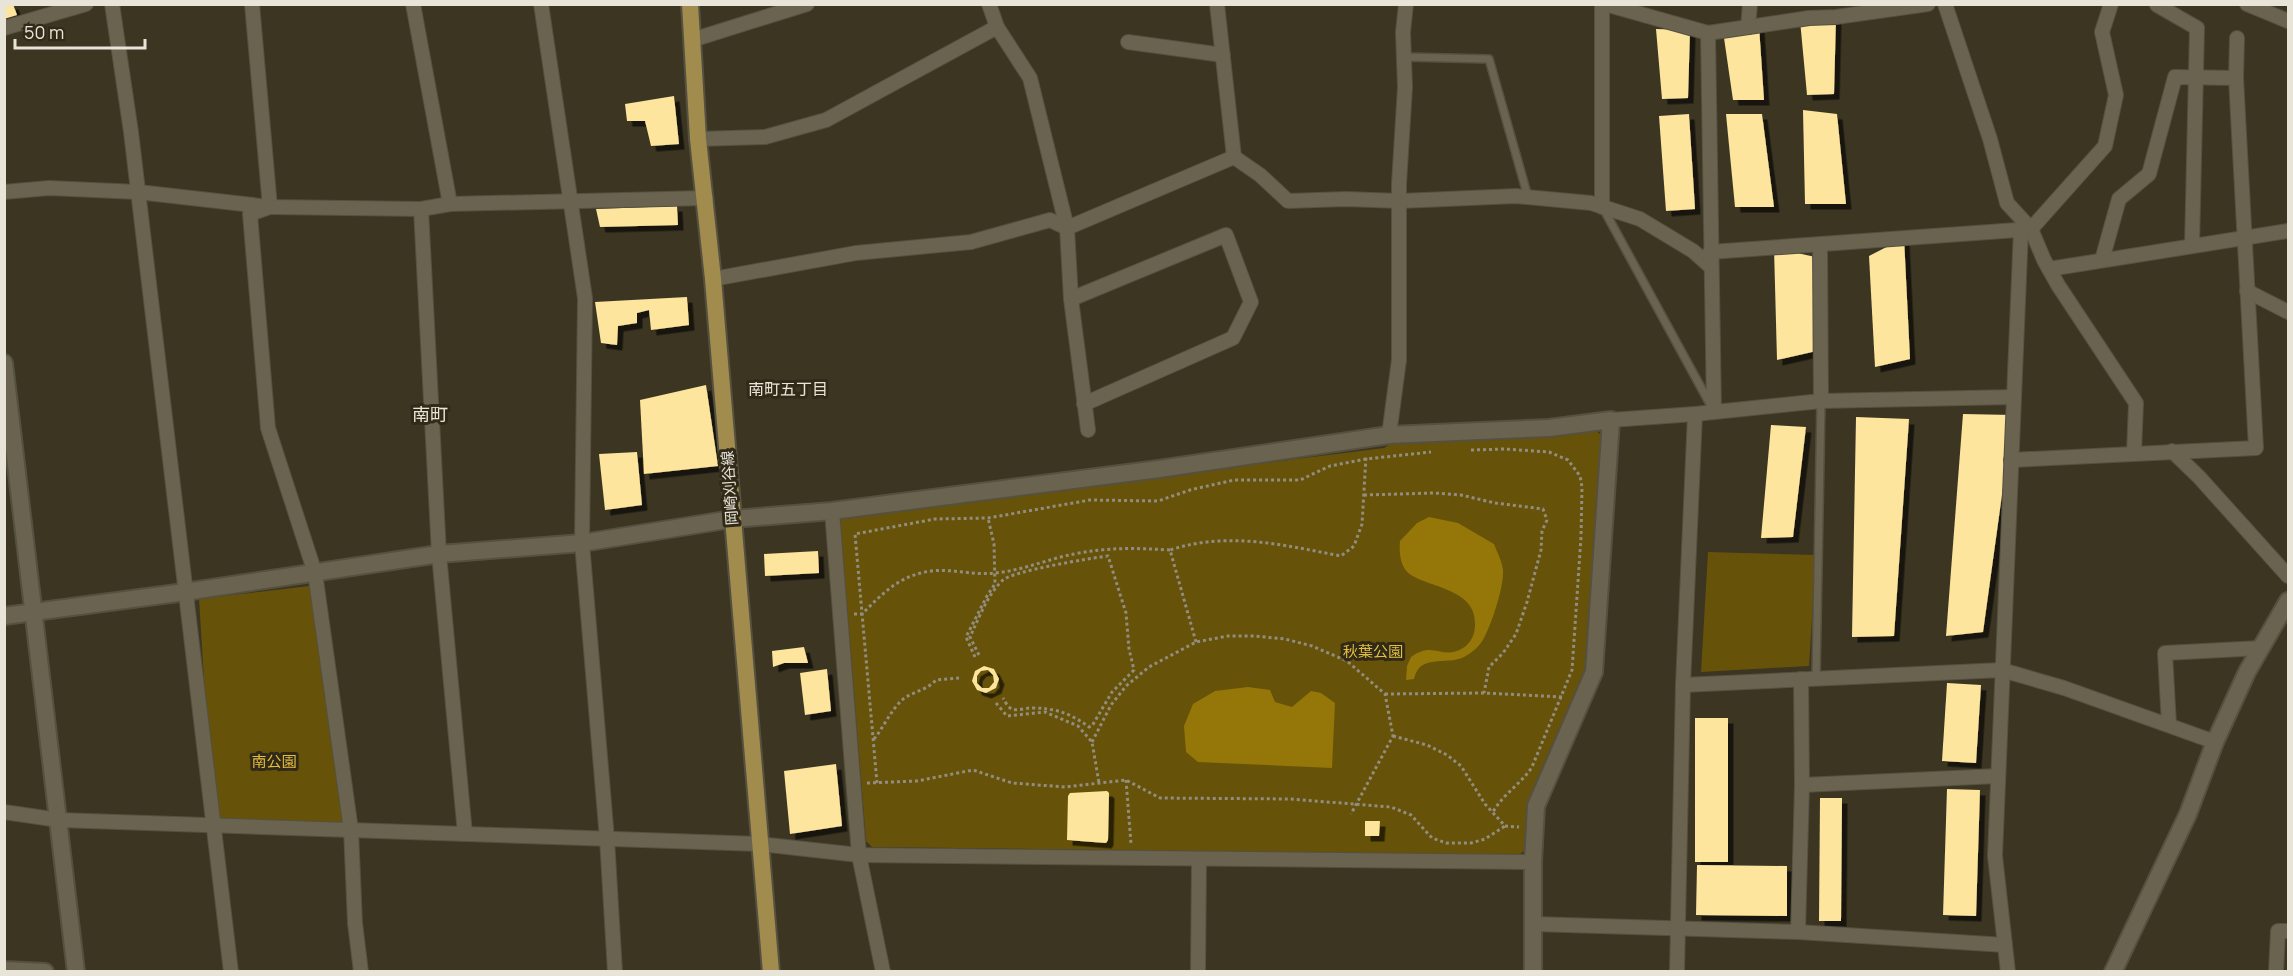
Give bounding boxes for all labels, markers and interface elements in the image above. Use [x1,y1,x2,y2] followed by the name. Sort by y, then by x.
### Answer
[15,12,146,50] scale bar
[24,20,64,44] text: 50 m
[748,378,828,400] district label: 南町五丁目
[412,402,448,426] district label: 南町
[716,450,743,526] street label: 岡崎刈谷線
[1343,641,1403,662] park label: 秋葉公園
[251,751,297,772] park label: 南公園

